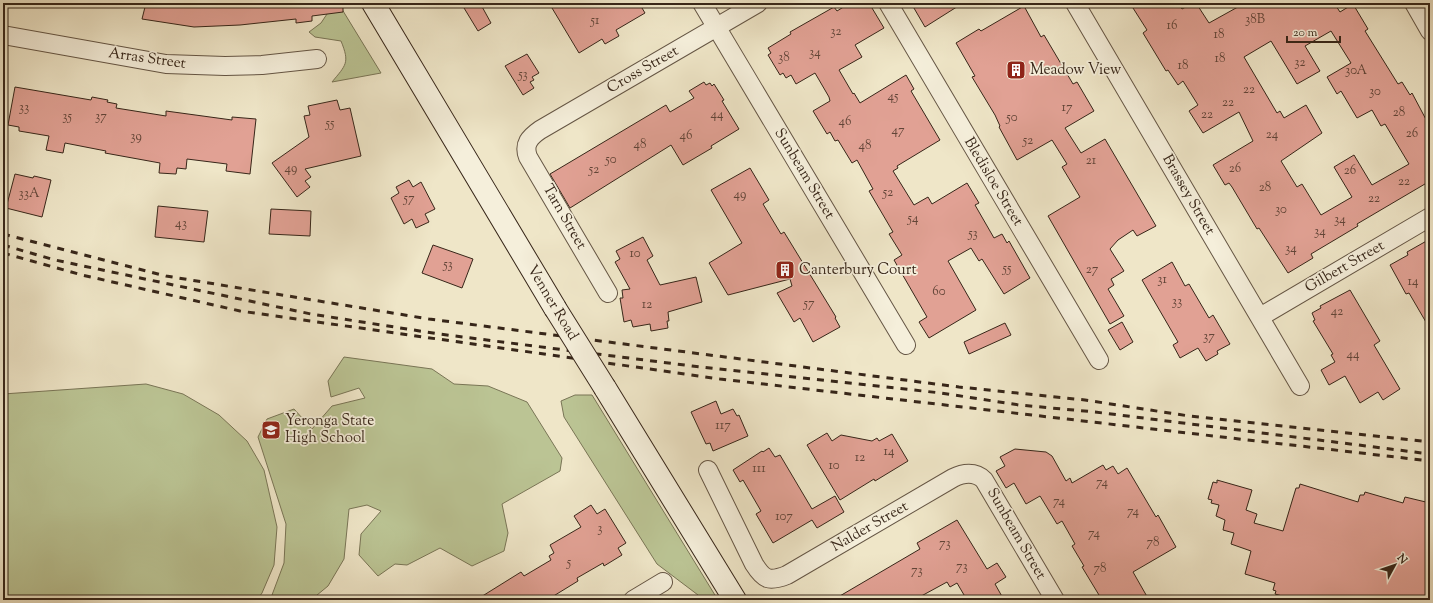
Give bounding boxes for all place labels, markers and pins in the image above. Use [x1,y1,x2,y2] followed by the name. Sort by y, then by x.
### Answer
[1005,59,1027,81] building icon: Meadow View
[1030,60,1121,81] place label: Meadow View
[774,259,796,281] building icon: Canterbury Court
[799,260,917,281] place label: Canterbury Court
[285,411,374,449] place label: Yeronga State High School
[260,419,282,441] school or university icon: Yeronga State High School

